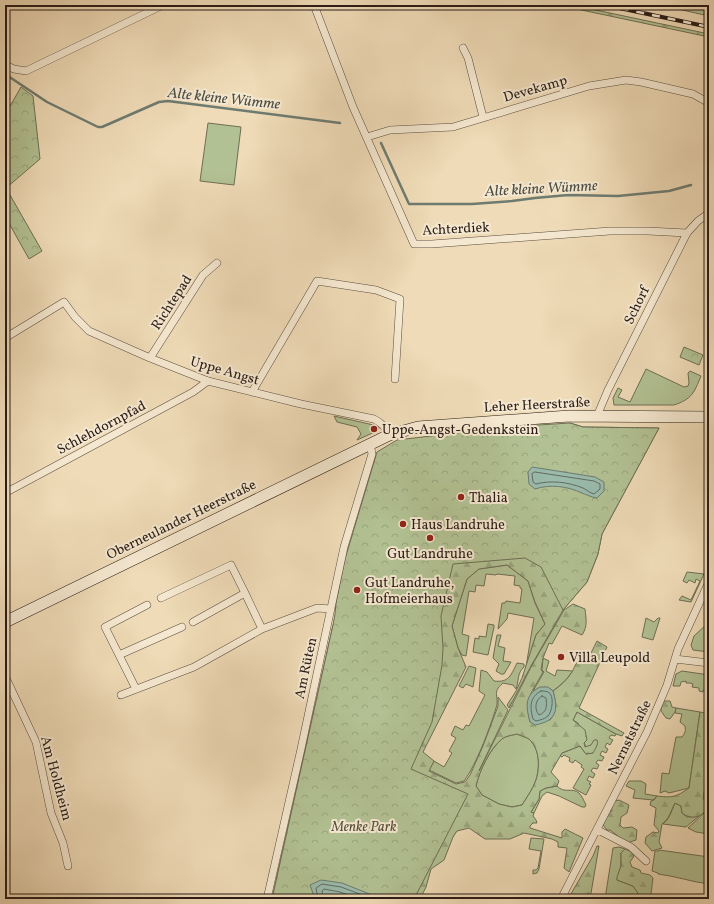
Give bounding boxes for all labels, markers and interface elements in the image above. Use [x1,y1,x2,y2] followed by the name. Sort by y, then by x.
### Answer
[501,71,570,108] street label: Devekamp
[166,83,282,116] water label: Alte kleine Wümme
[483,176,598,203] water label: Alte kleine Wümme
[422,218,491,241] street label: Achterdiek
[147,271,197,334] street label: Richtepad
[620,282,655,328] street label: Schorf
[188,352,262,390] street label: Uppe Angst
[483,393,591,418] street label: Leher Heerstraße
[54,397,150,460] street label: Schlehdornpfad
[382,421,539,440] place label: Uppe-Angst-Gedenkstein
[369,424,379,434] marker: Uppe-Angst-Gedenkstein
[104,476,260,565] street label: Oberneulander Heerstraße
[469,489,508,508] place label: Thalia
[456,492,466,502] marker: Thalia
[411,516,505,535] place label: Haus Landruhe
[398,519,408,529] marker: Haus Landruhe
[425,533,435,543] marker: Gut Landruhe
[387,545,473,564] place label: Gut Landruhe
[365,574,454,609] place label: Gut Landruhe, Hofmeierhaus
[352,585,362,595] marker: Gut Landruhe, Hofmeierhaus
[291,636,322,701] street label: Am Rüten
[569,649,650,668] place label: Villa Leupold
[556,652,566,662] marker: Villa Leupold
[604,697,657,778] street label: Nernststraße
[35,734,76,823] street label: Am Holdheim
[331,818,397,837] park label: Menke Park

